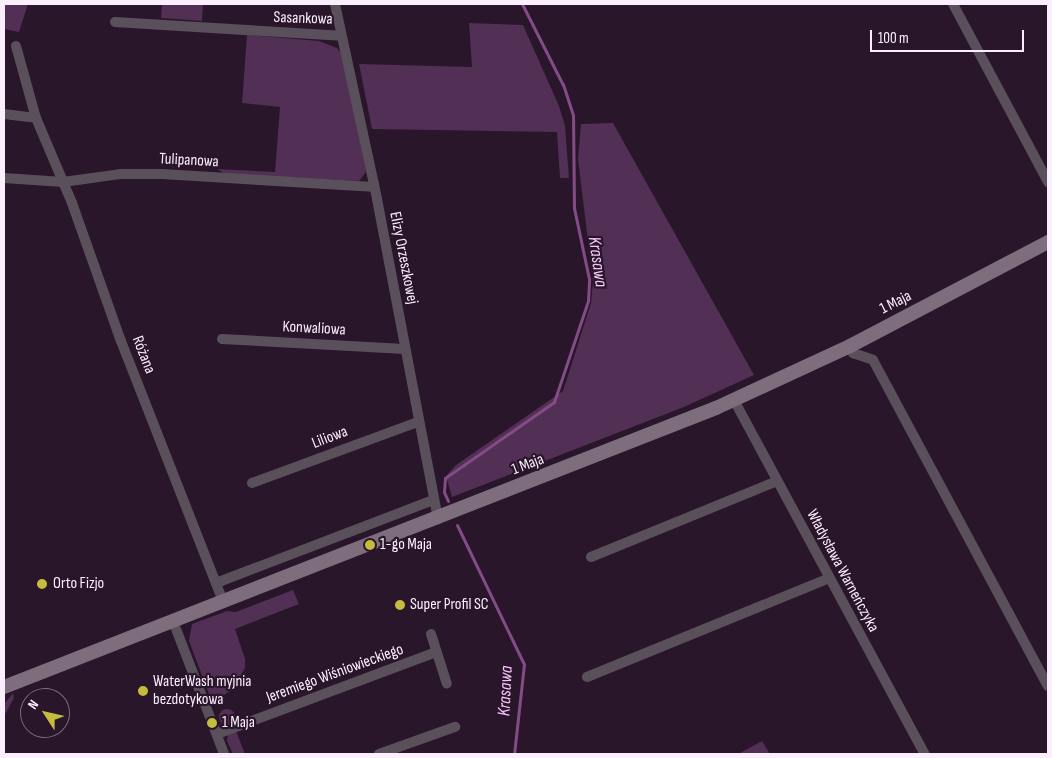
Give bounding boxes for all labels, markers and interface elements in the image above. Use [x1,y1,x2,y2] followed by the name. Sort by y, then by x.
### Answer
[273,8,333,30] street label: Sasankowa
[872,20,1026,52] scale bar
[878,29,909,48] text: 100 m
[159,150,219,172] street label: Tulipanowa
[385,210,421,306] street label: Elizy Orzeszkowej
[583,235,611,289] water label: Krasawa
[877,287,915,319] street label: 1 Maja
[282,318,346,340] street label: Konwaliowa
[127,334,159,376] street label: Różana
[309,422,351,454] street label: Liliowa
[509,450,547,480] street label: 1 Maja
[802,506,882,636] street label: Władysława Warneńczyka
[380,535,432,555] place label: 1-go Maja
[364,539,376,551] marker: 1-go Maja
[53,574,104,594] place label: Orto Fizjo
[35,577,49,591] marker: Orto Fizjo
[410,595,488,615] place label: Super Profil SC
[394,599,406,611] marker: Super Profil SC
[264,640,406,708] street label: Jeremiego Wiśniowieckiego
[494,665,518,717] water label: Krasawa
[153,672,251,710] place label: WaterWash myjnia bezdotykowa
[137,685,149,697] marker: WaterWash myjnia bezdotykowa
[20,688,70,738] north arrow
[24,697,42,713] text: N
[222,713,255,733] place label: 1 Maja
[206,717,218,729] marker: 1 Maja

